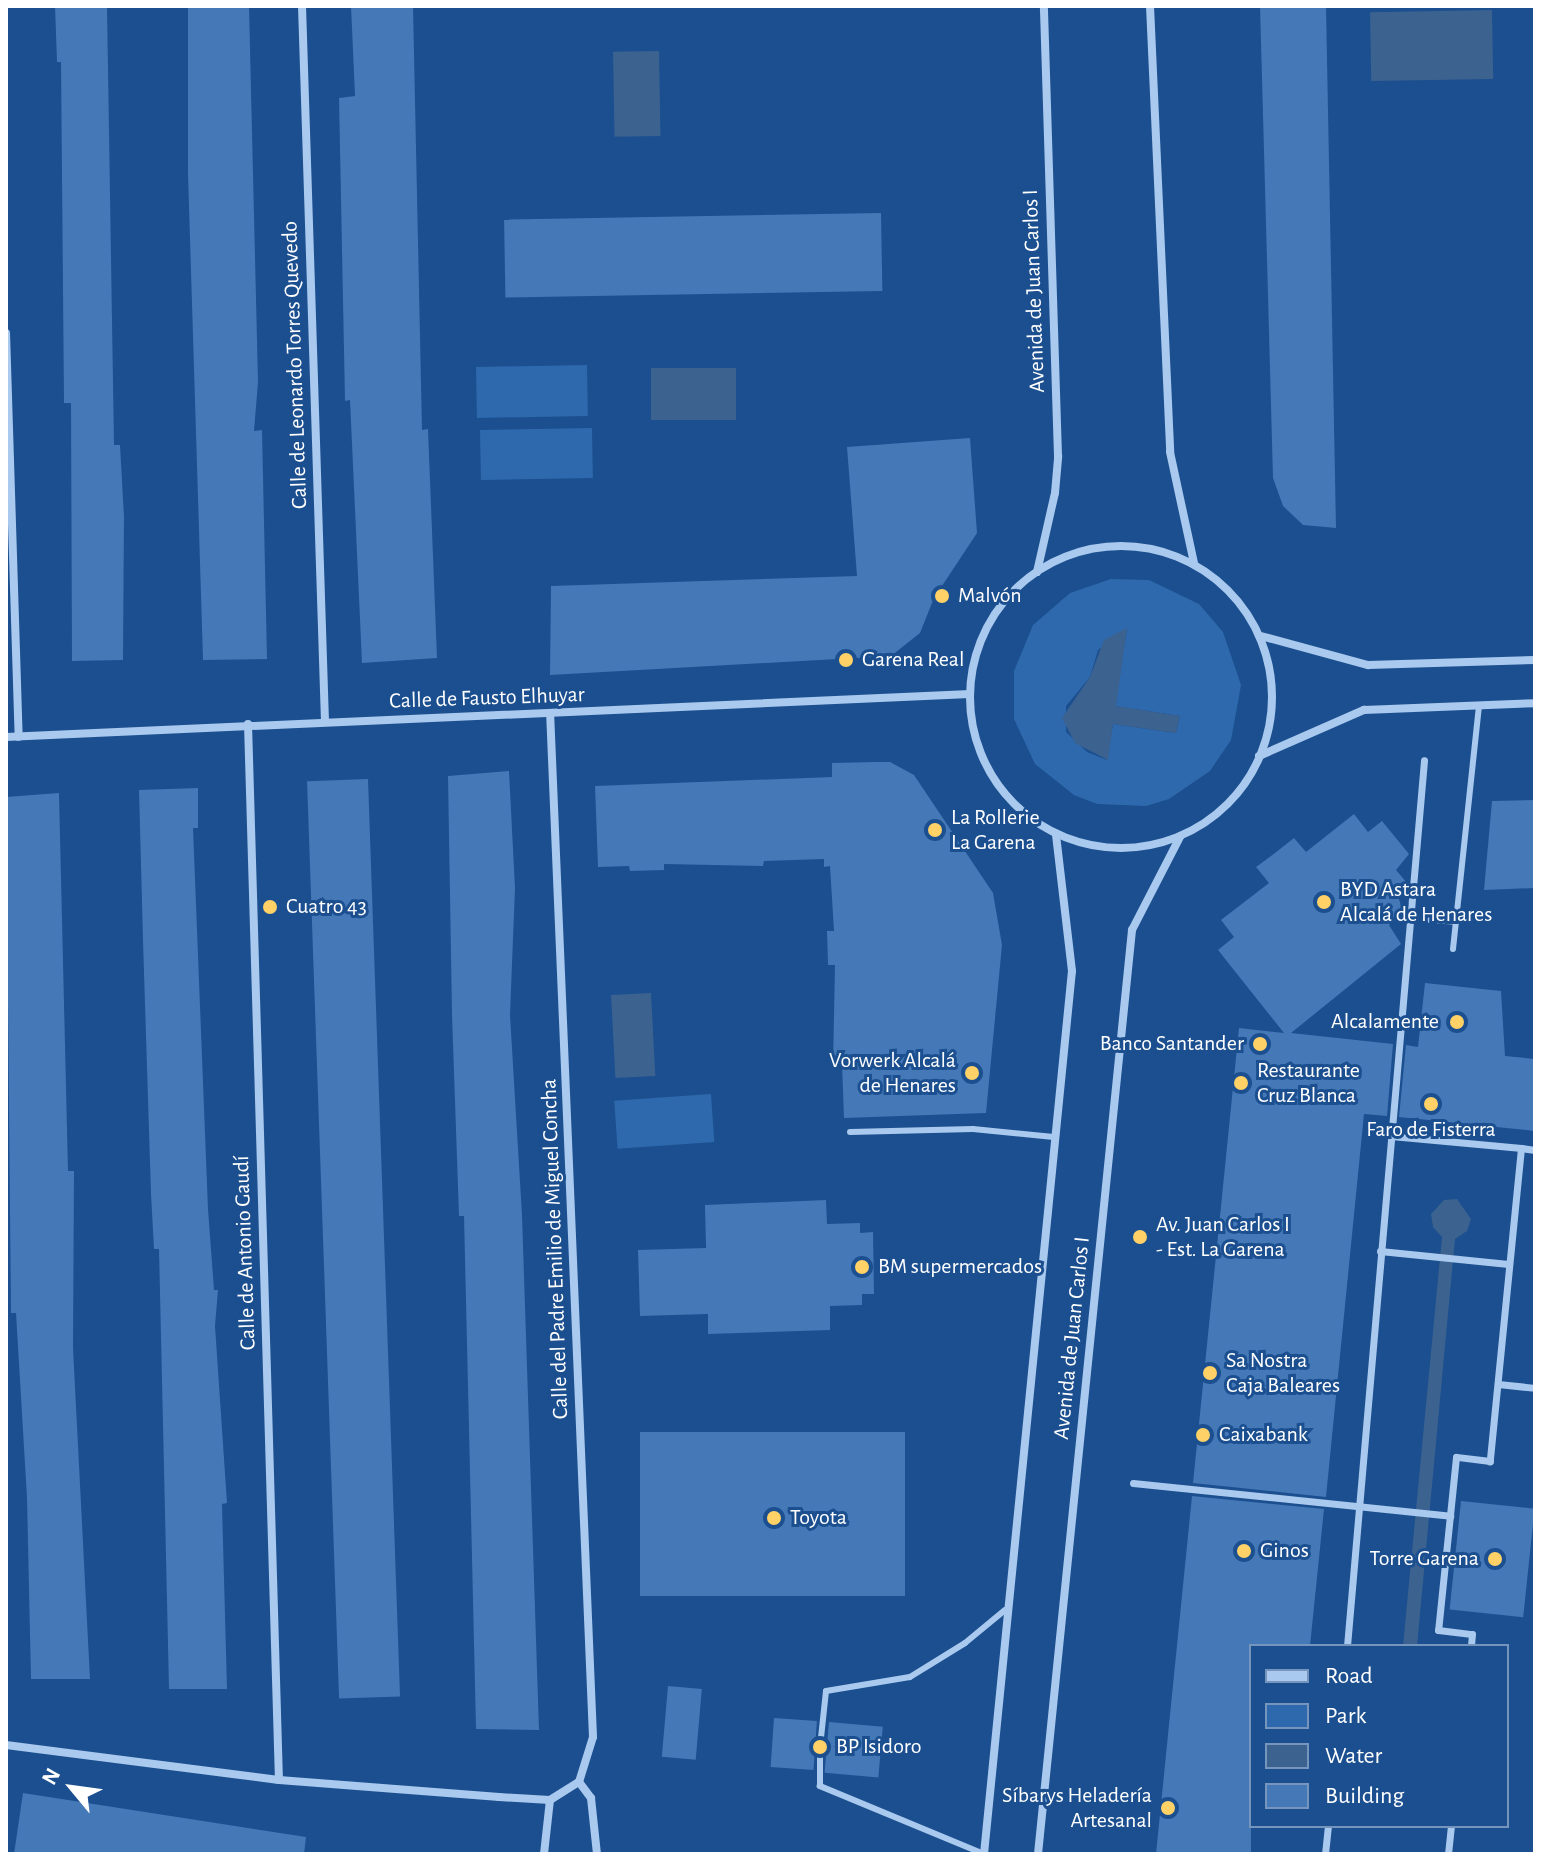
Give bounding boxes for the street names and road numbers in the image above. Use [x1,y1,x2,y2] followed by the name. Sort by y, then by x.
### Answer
[1017,189,1051,393] street label: Avenida de Juan Carlos I
[277,221,313,509] street label: Calle de Leonardo Torres Quevedo
[389,681,585,715] street label: Calle de Fausto Elhuyar
[536,1078,574,1420] street label: Calle del Padre Emilio de Miguel Concha
[228,1155,262,1351] street label: Calle de Antonio Gaudí
[1048,1235,1096,1441] street label: Avenida de Juan Carlos I

